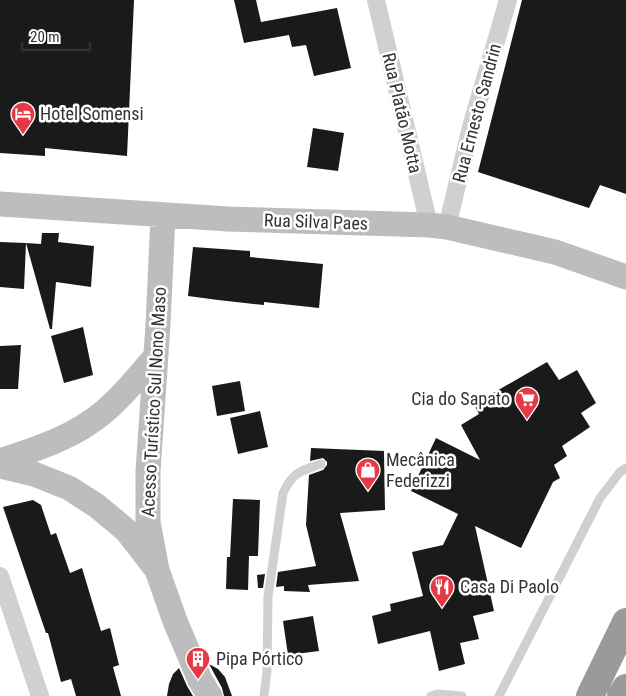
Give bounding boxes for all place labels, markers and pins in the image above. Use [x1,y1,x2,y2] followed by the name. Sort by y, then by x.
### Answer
[10,101,36,135] hotel icon: Hotel Somensi
[40,103,144,124] place label: Hotel Somensi
[514,386,540,420] supermarket icon: Cia do Sapato
[411,388,510,409] place label: Cia do Sapato
[386,449,455,491] place label: Mecânica Federizzi
[355,457,381,491] shop icon: Mecânica Federizzi
[429,574,455,608] restaurant icon: Casa Di Paolo
[460,576,559,597] place label: Casa Di Paolo
[185,646,211,680] building icon: Pipa Pórtico
[216,648,303,669] place label: Pipa Pórtico

